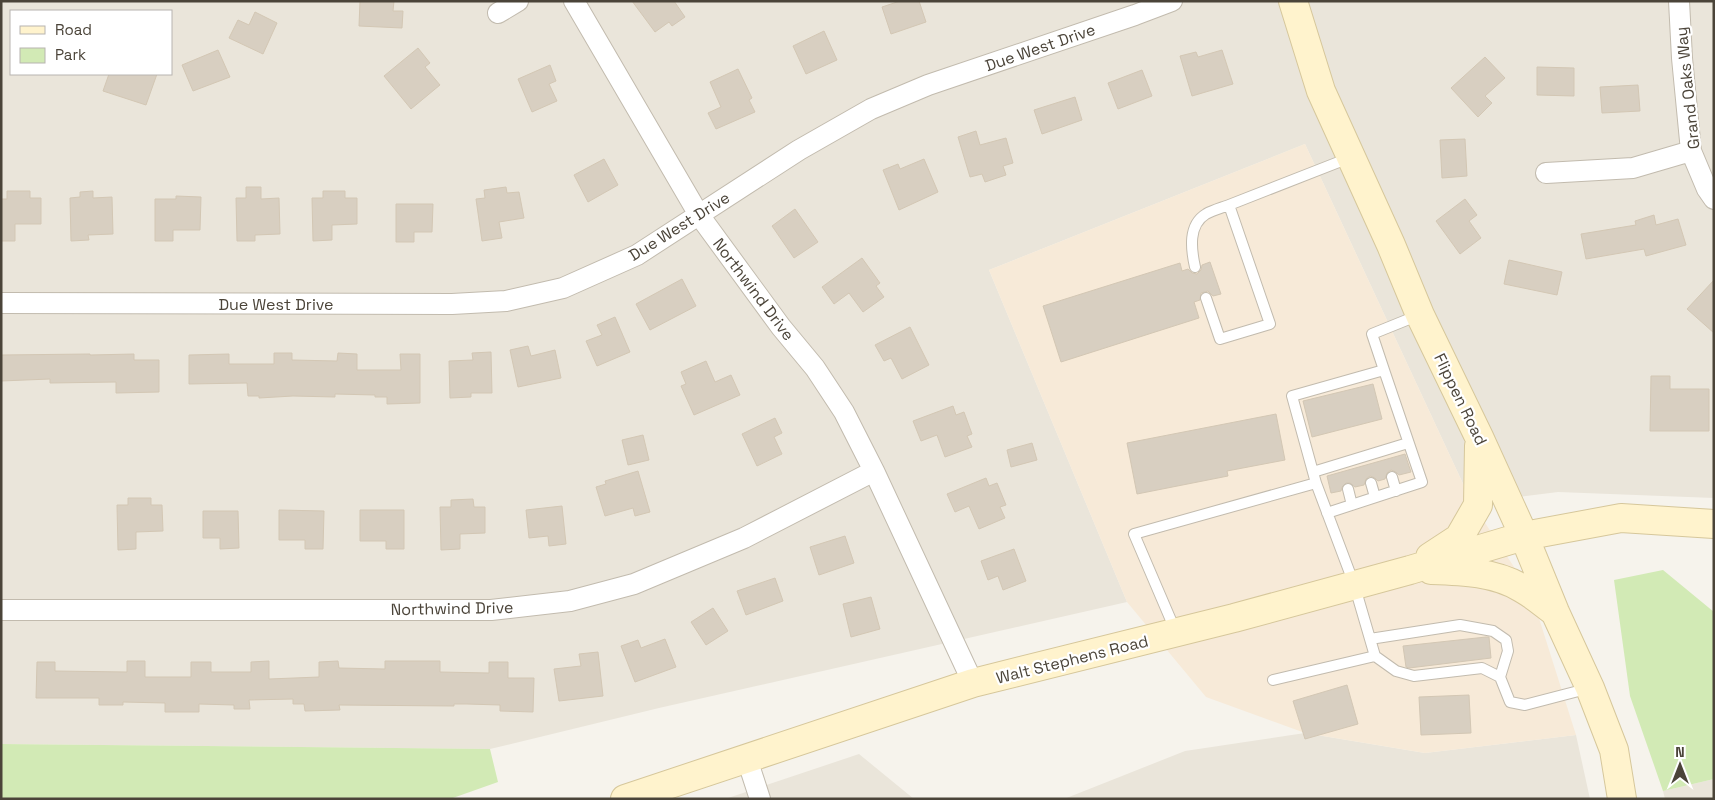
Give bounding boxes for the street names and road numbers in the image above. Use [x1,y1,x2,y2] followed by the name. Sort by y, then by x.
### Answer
[982,19,1098,76] street label: Due West Drive
[1671,26,1704,150] street label: Grand Oaks Way
[625,187,734,266] street label: Due West Drive
[708,234,799,345] street label: Northwind Drive
[218,294,334,315] street label: Due West Drive
[1429,350,1492,449] street label: Flippen Road
[390,597,514,620] street label: Northwind Drive
[994,630,1150,689] street label: Walt Stephens Road

